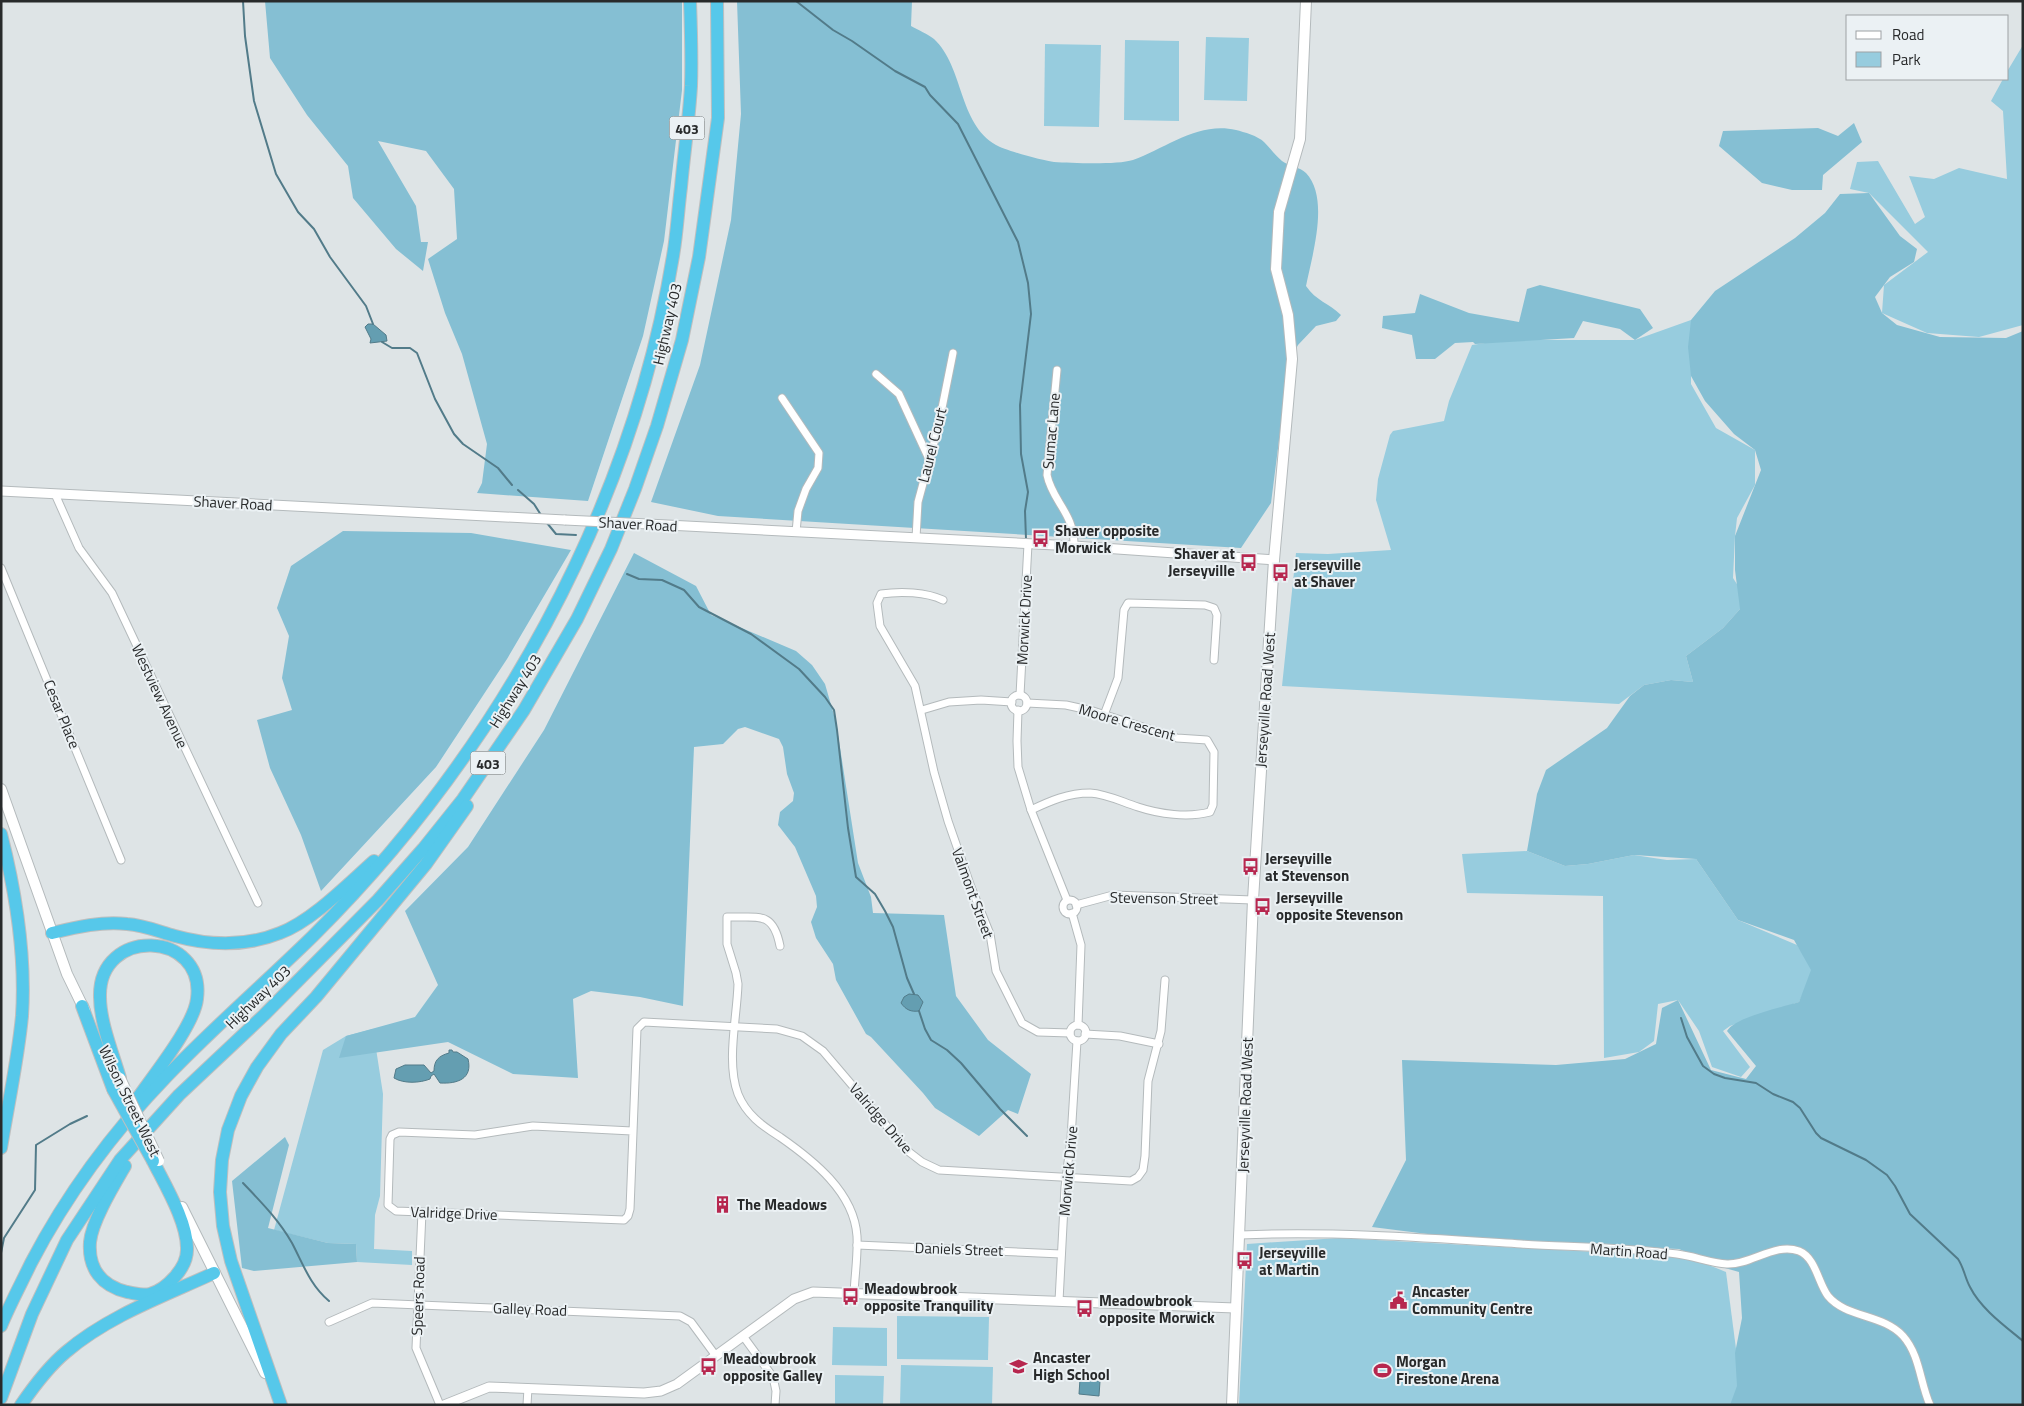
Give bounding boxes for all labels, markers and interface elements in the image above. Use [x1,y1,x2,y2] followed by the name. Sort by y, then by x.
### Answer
[1846,15,2009,80] legend
[1892,23,1924,46] text: Road
[1892,48,1921,71] text: Park
[670,116,704,140] road number: 403
[646,281,688,367] street label: Highway 403
[1036,392,1066,470] street label: Sumac Lane
[912,404,953,485] street label: Laurel Court
[193,489,273,517] street label: Shaver Road
[598,510,678,538] street label: Shaver Road
[1055,519,1160,559] place label: Shaver opposite Morwick
[1031,529,1051,549] bus stop icon: Shaver opposite Morwick
[1168,542,1236,582] place label: Shaver at Jerseyville
[1239,552,1259,572] bus stop icon: Shaver at Jerseyville
[1294,553,1361,593] place label: Jerseyville at Shaver
[1270,563,1290,583] bus stop icon: Jerseyville at Shaver
[1010,574,1038,666] street label: Morwick Drive
[1249,631,1281,768] street label: Jerseyville Road West
[126,640,194,752] street label: Westview Avenue
[483,649,547,733] street label: Highway 403
[38,676,86,752] street label: Cesar Place
[1076,697,1179,747] street label: Moore Crescent
[470,751,506,774] road number: 403
[946,844,1000,942] street label: Valmont Street
[1265,847,1349,887] place label: Jerseyville at Stevenson
[1241,857,1261,877] bus stop icon: Jerseyville at Stevenson
[1110,886,1219,910] street label: Stevenson Street
[1276,886,1403,926] place label: Jerseyville opposite Stevenson
[1252,896,1272,916] bus stop icon: Jerseyville opposite Stevenson
[220,960,296,1034] street label: Highway 403
[1231,1036,1259,1173] street label: Jerseyville Road West
[93,1042,167,1161] street label: Wilson Street West
[844,1078,918,1158] street label: Valridge Drive
[1053,1125,1083,1217] street label: Morwick Drive
[737,1193,827,1216] place label: The Meadows
[713,1194,733,1214] building icon: The Meadows
[410,1200,498,1226] street label: Valridge Drive
[914,1236,1004,1262] street label: Daniels Street
[1589,1237,1669,1265] street label: Martin Road
[1259,1241,1326,1281] place label: Jerseyville at Martin
[1235,1251,1255,1271] bus stop icon: Jerseyville at Martin
[405,1256,431,1336] street label: Speers Road
[864,1277,994,1317] place label: Meadowbrook opposite Tranquility
[1412,1280,1533,1320] place label: Ancaster Community Centre
[840,1287,860,1307] bus stop icon: Meadowbrook opposite Tranquility
[1099,1289,1215,1329] place label: Meadowbrook opposite Morwick
[1388,1290,1408,1310] public building icon: Ancaster Community Centre
[493,1296,567,1322] street label: Galley Road
[1075,1299,1095,1319] bus stop icon: Meadowbrook opposite Morwick
[1033,1346,1110,1386] place label: Ancaster High School
[723,1347,823,1387] place label: Meadowbrook opposite Galley
[1396,1350,1499,1390] place label: Morgan Firestone Arena
[1009,1356,1029,1376] school or university icon: Ancaster High School
[699,1357,719,1377] bus stop icon: Meadowbrook opposite Galley
[1372,1360,1392,1380] sports icon: Morgan Firestone Arena

